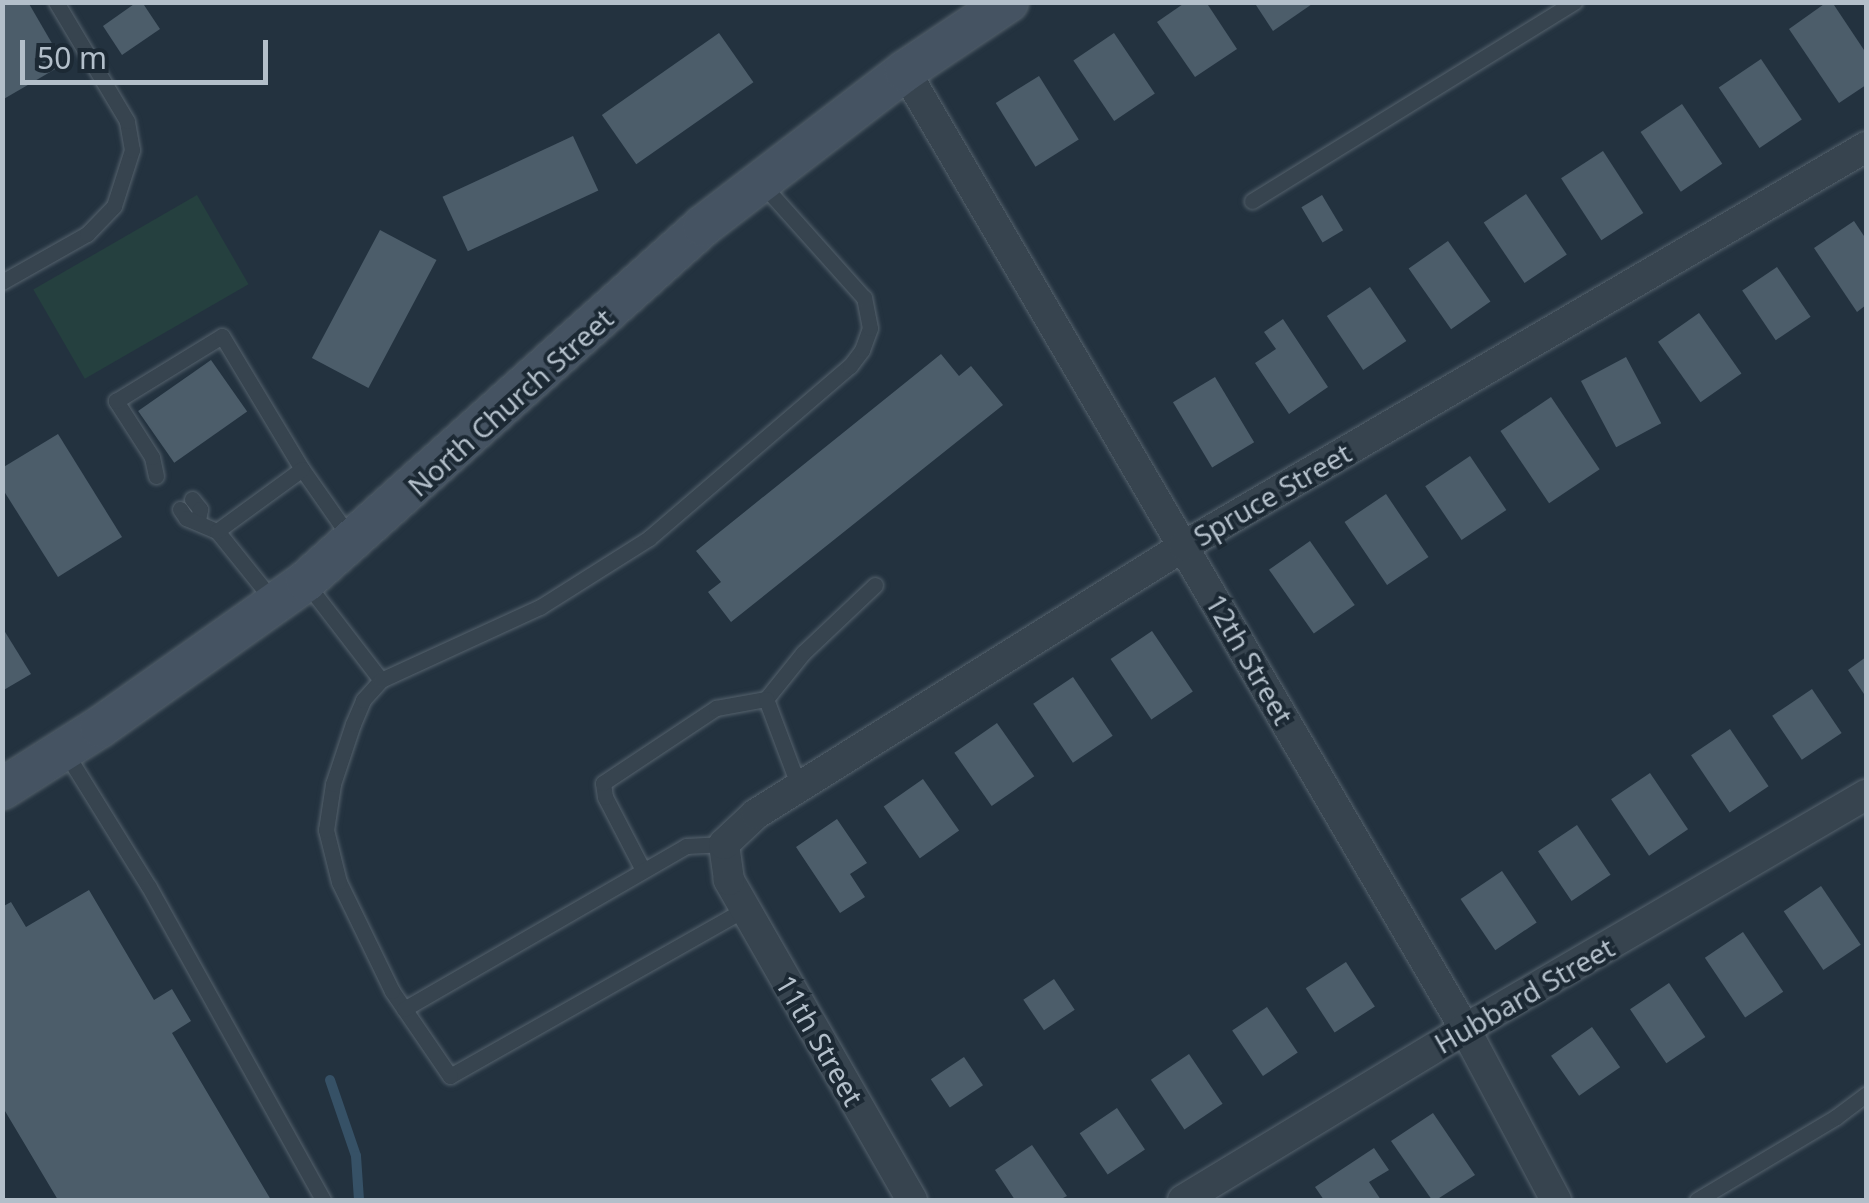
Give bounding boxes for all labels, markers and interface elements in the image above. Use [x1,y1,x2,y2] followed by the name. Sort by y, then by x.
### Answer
[25,20,272,82] scale bar
[37,37,107,78] text: 50 m
[401,301,619,503] street label: North Church Street
[1187,435,1357,553] street label: Spruce Street
[1199,588,1301,730] street label: 12th Street
[1428,930,1620,1060] street label: Hubbard Street
[769,969,871,1111] street label: 11th Street

